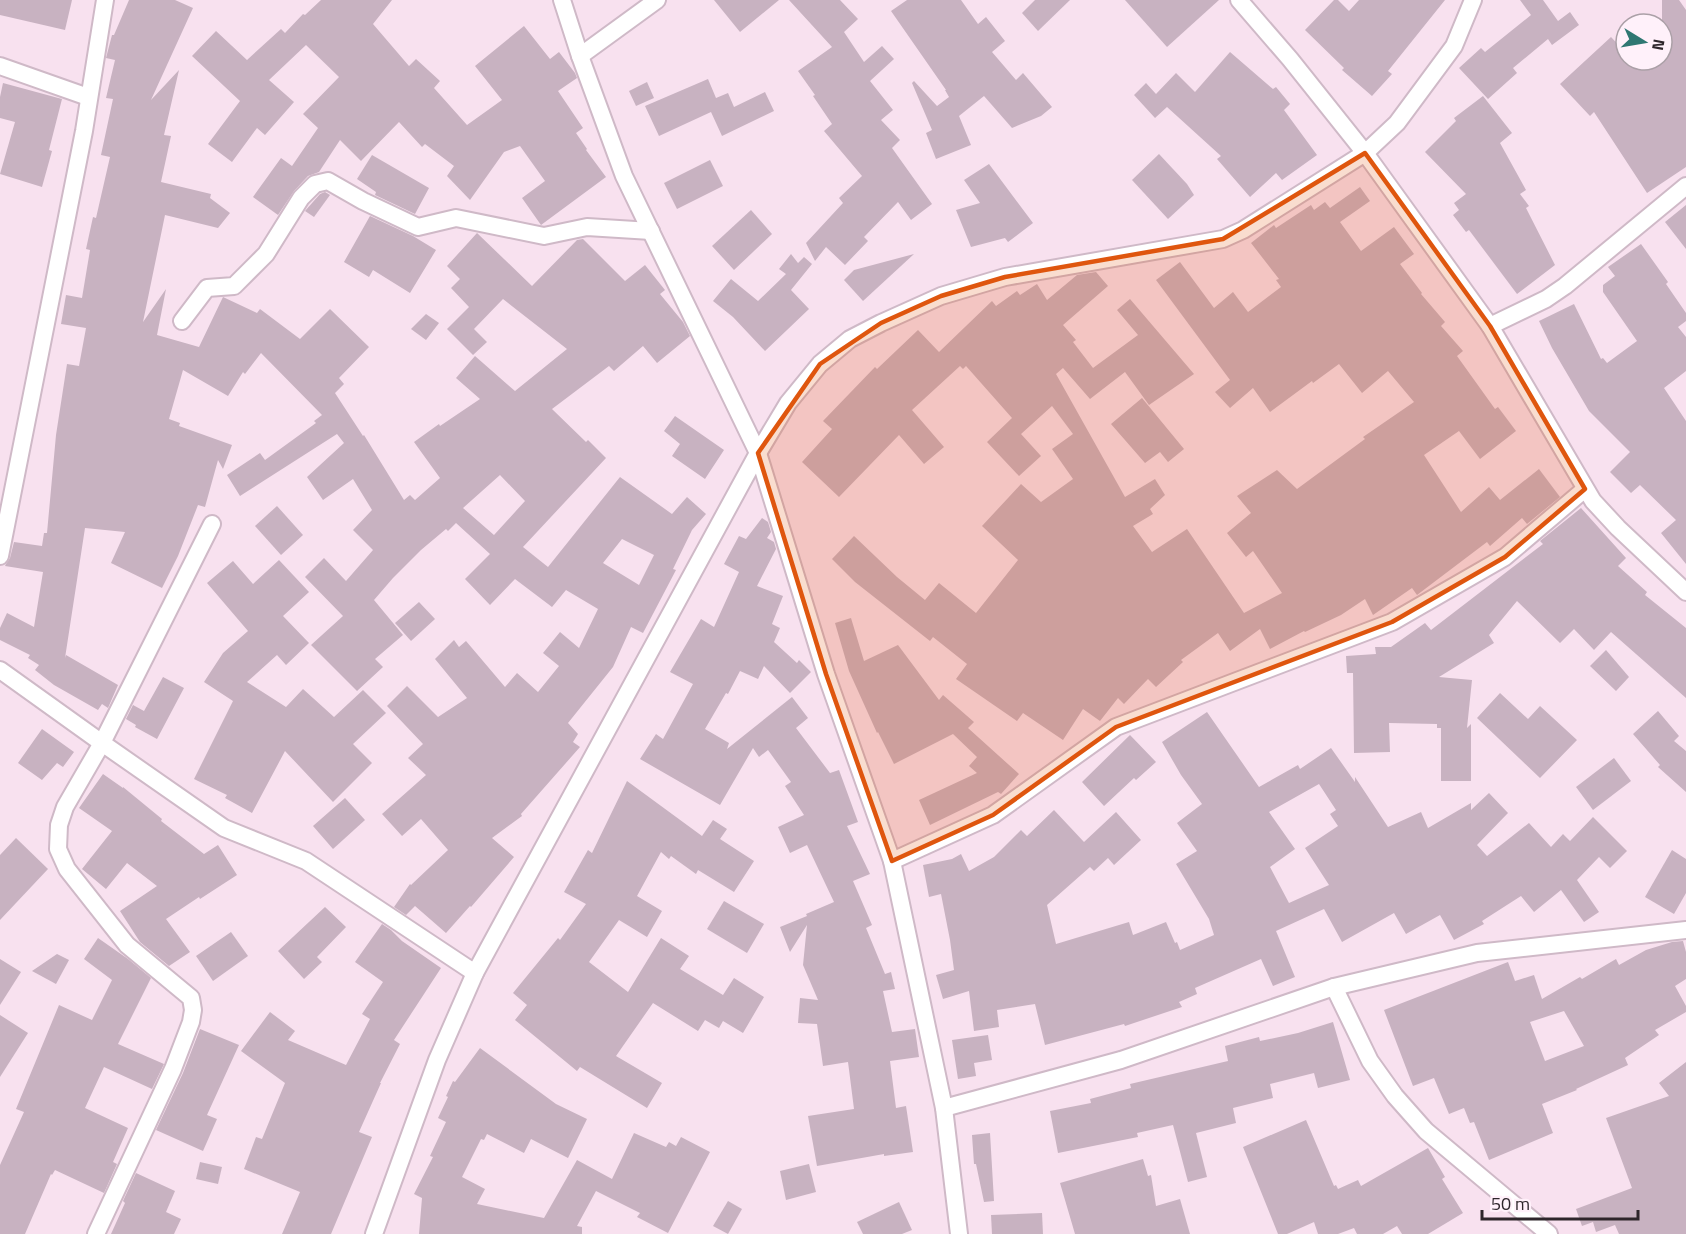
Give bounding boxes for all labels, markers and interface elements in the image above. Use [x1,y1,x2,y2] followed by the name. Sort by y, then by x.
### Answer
[1614,12,1674,72] north arrow
[1646,37,1672,53] text: N
[1482,1183,1638,1221] scale bar
[1491,1190,1530,1217] text: 50 m

